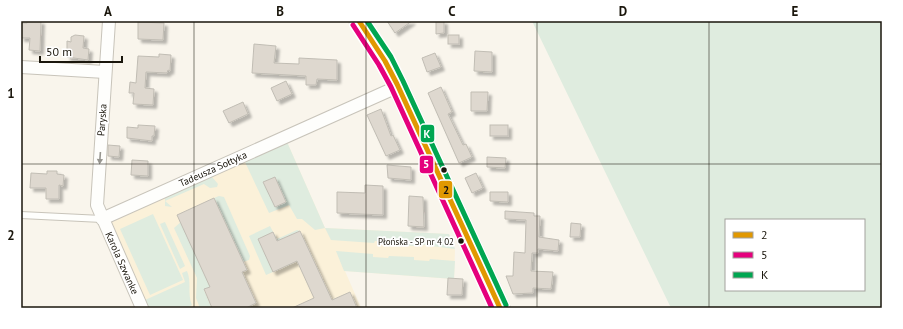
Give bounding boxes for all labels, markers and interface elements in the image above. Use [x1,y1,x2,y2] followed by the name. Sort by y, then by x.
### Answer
[104,3,112,20] text: A
[276,3,284,20] text: B
[448,3,456,20] text: C
[619,3,627,20] text: D
[792,3,799,20] text: E
[40,38,122,64] scale bar
[46,44,72,59] text: 50 m
[7,85,15,102] text: 1
[94,103,110,137] street label: Paryska
[420,124,435,143] line badge: K
[424,127,431,141] text: K
[177,148,249,190] street label: Tadeusza Sołtyka
[96,152,103,164] one-way arrow
[419,155,434,174] line badge: 5
[423,157,429,171] text: 5
[439,165,449,175] unlabelled marker
[438,180,453,199] line badge: 2
[443,183,449,197] text: 2
[725,219,865,291] legend
[7,227,15,244] text: 2
[761,227,768,242] text: 2
[102,230,142,296] street label: Karola Szwanke
[378,236,454,247] place label: Płońska - SP nr 4 02
[456,236,466,246] marker: Płońska - SP nr 4 02
[761,247,768,262] text: 5
[761,267,768,282] text: K

